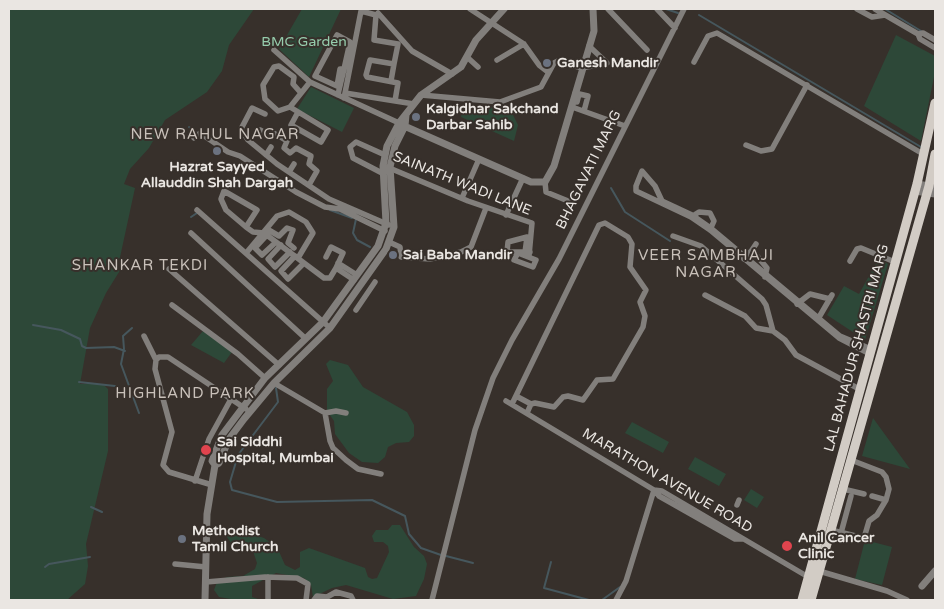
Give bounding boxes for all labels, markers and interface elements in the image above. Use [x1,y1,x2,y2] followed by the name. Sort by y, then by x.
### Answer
[261,34,347,50] park label: BMC Garden
[557,55,658,71] place label: Ganesh Mandir
[541,57,553,69] marker: Ganesh Mandir
[426,101,558,134] place label: Kalgidhar Sakchand Darbar Sahib
[553,108,625,232] street label: BHAGAVATI MARG
[410,111,422,123] marker: Kalgidhar Sakchand Darbar Sahib
[129,126,301,144] district label: NEW RAHUL NAGAR
[211,145,223,157] marker: Hazrat Sayyed Allauddin Shah Dargah
[390,149,534,219] street label: SAINATH WADI LANE
[141,159,293,192] place label: Hazrat Sayyed Allauddin Shah Dargah
[821,242,893,454] street label: LAL BAHADUR SHASTRI MARG
[403,247,512,263] place label: Sai Baba Mandir
[636,247,776,282] district label: VEER SAMBHAJI NAGAR
[387,249,399,261] marker: Sai Baba Mandir
[70,257,210,275] district label: SHANKAR TEKDI
[114,385,256,403] district label: HIGHLAND PARK
[579,425,755,537] street label: MARATHON AVENUE ROAD
[217,434,334,467] place label: Sai Siddhi Hospital, Mumbai
[199,443,213,457] marker: Sai Siddhi Hospital, Mumbai
[192,523,279,556] place label: Methodist Tamil Church
[798,530,874,562] place label: Anil Cancer Clinic
[176,533,188,545] marker: Methodist Tamil Church
[780,539,794,553] marker: Anil Cancer Clinic

